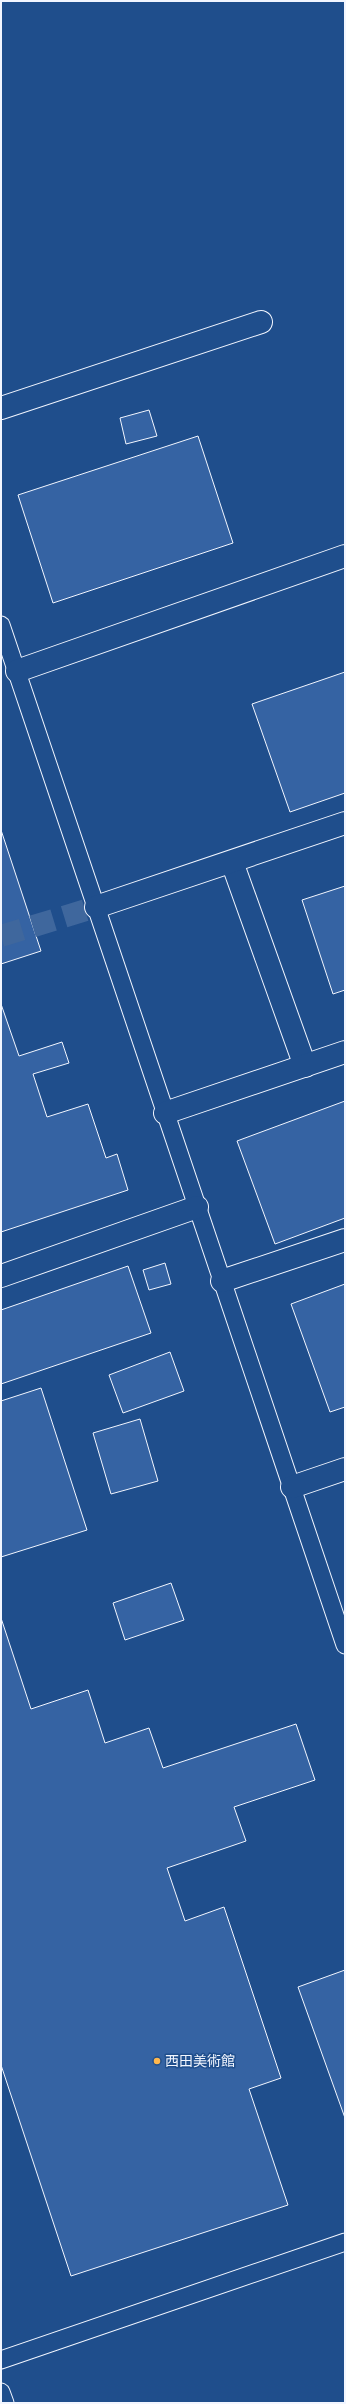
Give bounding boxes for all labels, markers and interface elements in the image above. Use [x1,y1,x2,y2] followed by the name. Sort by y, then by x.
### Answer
[165,2052,235,2070] place label: 西田美術館
[152,2056,162,2066] marker: 西田美術館

